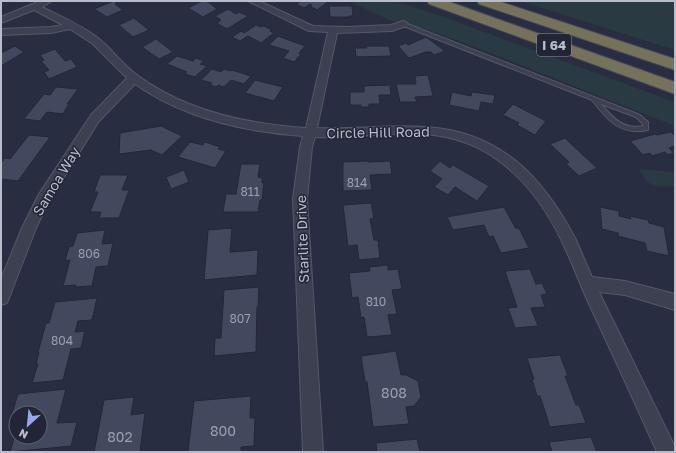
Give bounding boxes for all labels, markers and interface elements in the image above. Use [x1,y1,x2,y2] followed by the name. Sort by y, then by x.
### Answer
[537,34,571,56] road number: I 64
[326,123,430,141] street label: Circle Hill Road
[29,143,83,219] street label: Samoa Way
[347,175,367,190] house number: 814
[241,184,260,199] house number: 811
[292,195,312,283] street label: Starlite Drive
[78,246,100,261] house number: 806
[366,294,386,309] house number: 810
[229,311,251,326] house number: 807
[51,333,73,348] house number: 804
[381,384,407,401] house number: 808
[8,405,48,445] north arrow
[210,422,236,439] house number: 800
[17,427,30,442] text: N
[107,428,133,445] house number: 802

